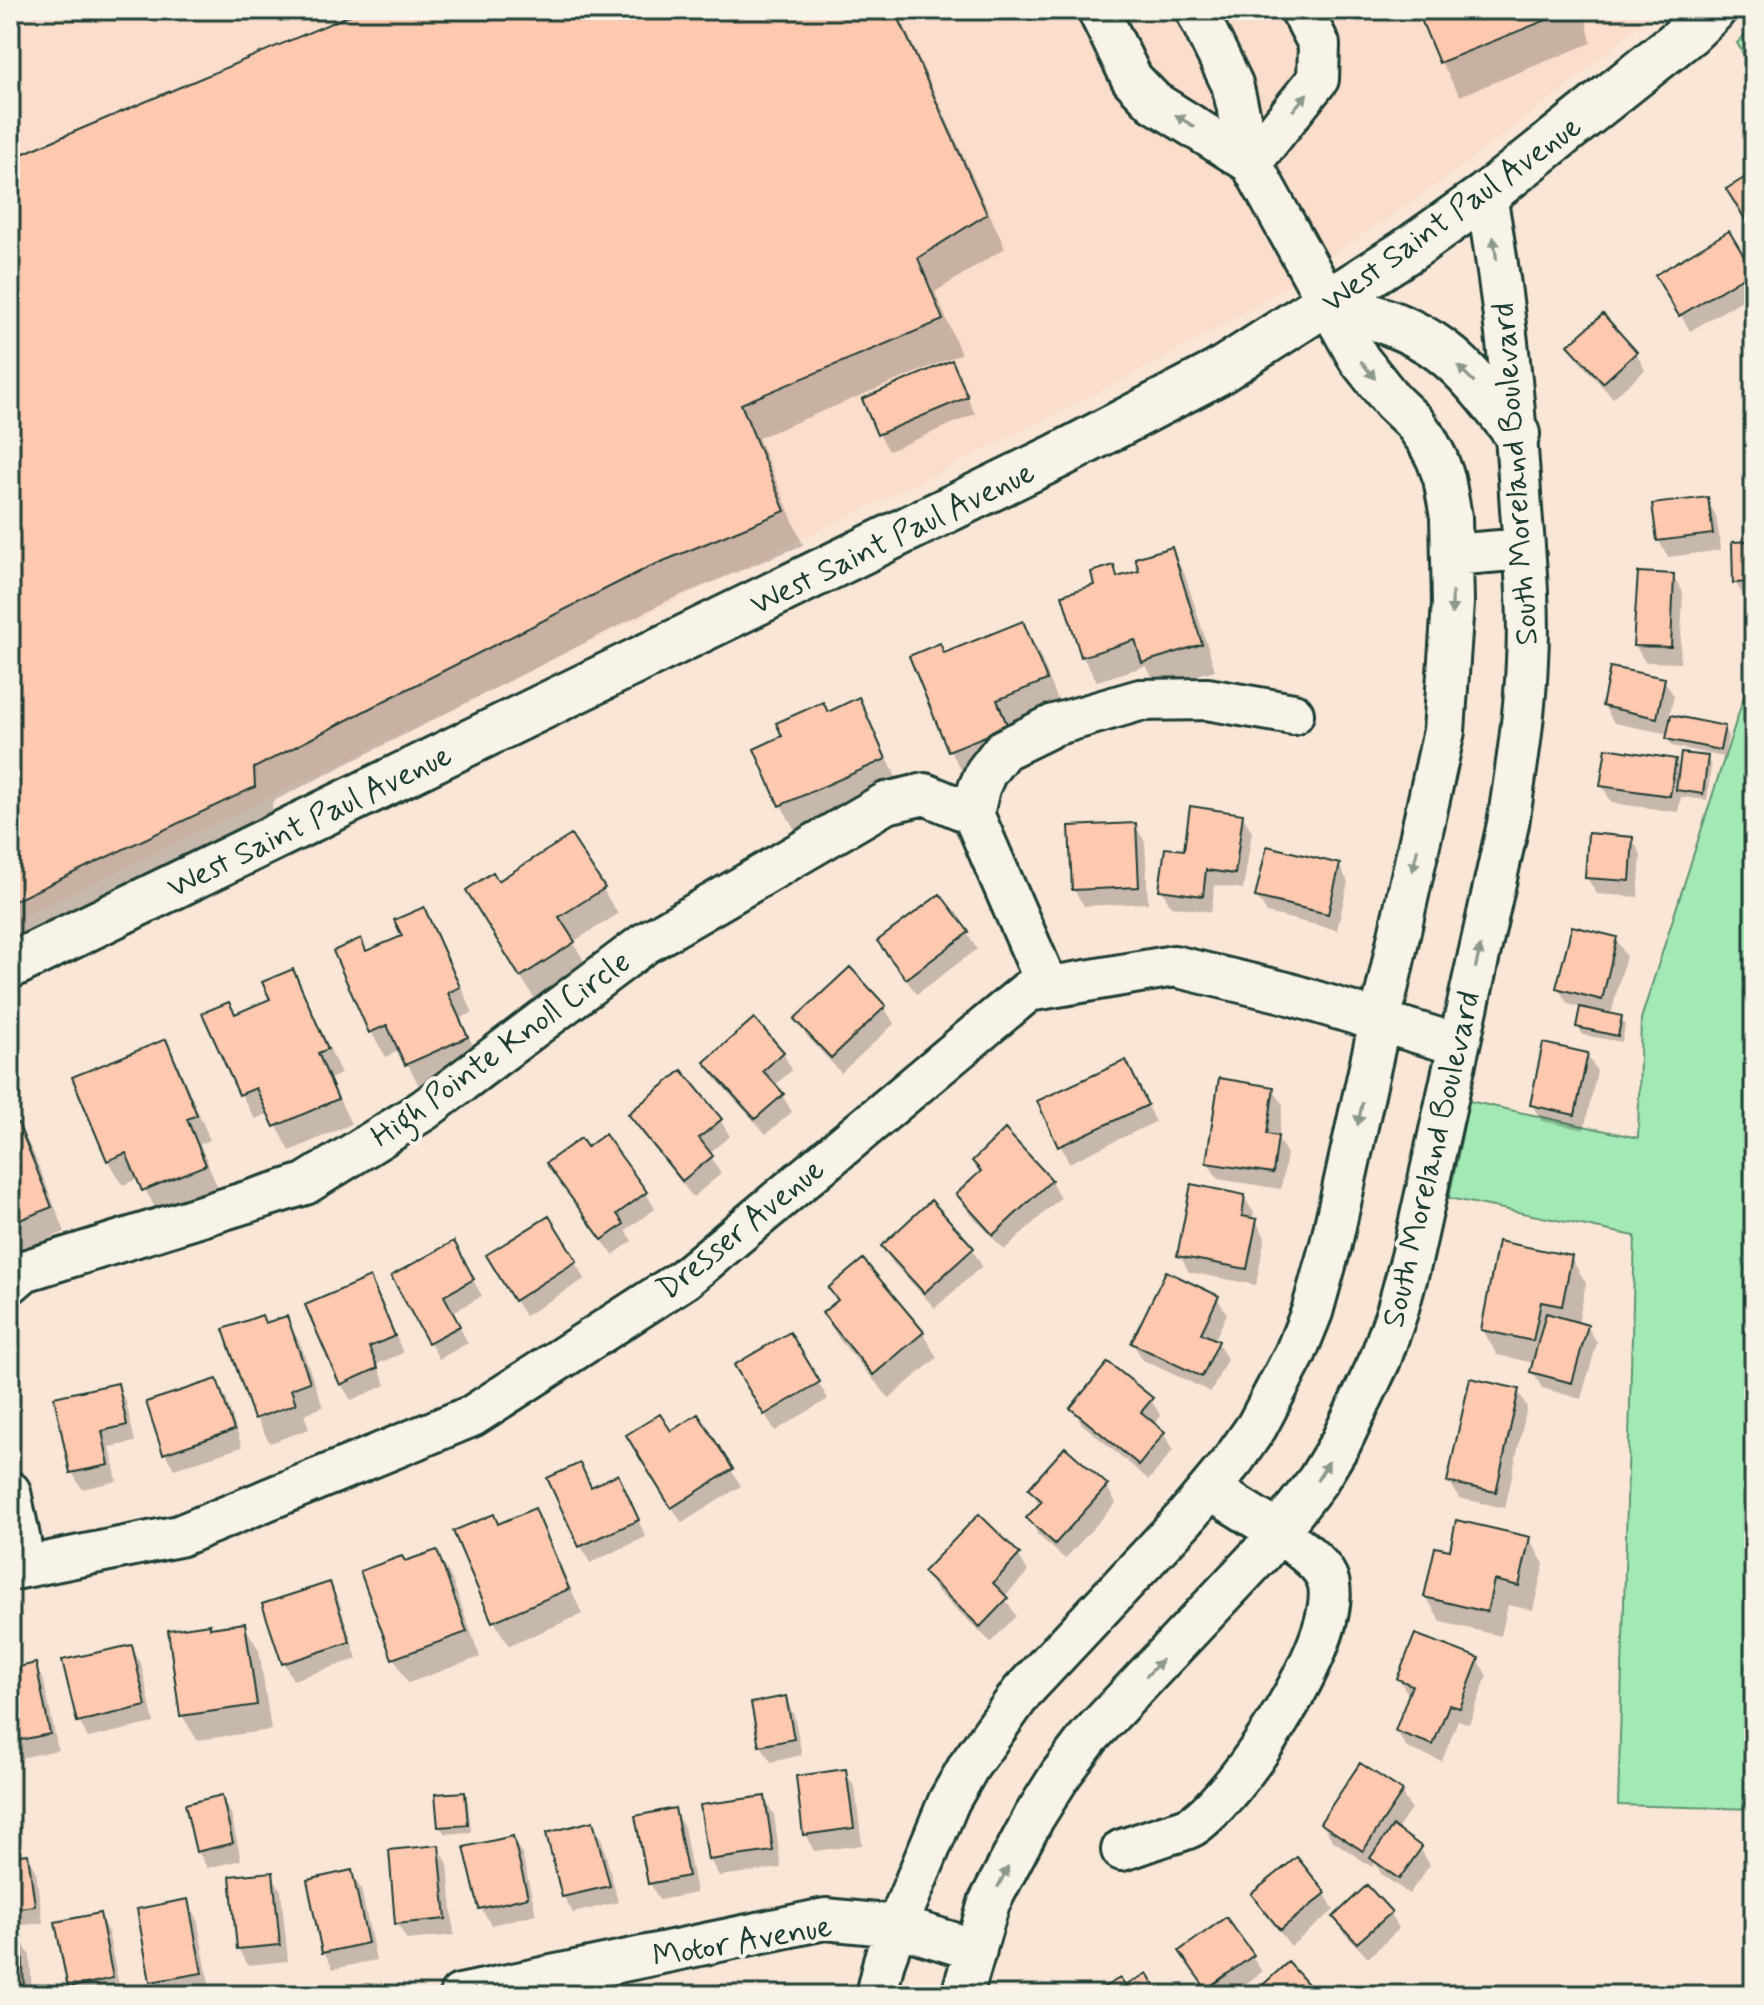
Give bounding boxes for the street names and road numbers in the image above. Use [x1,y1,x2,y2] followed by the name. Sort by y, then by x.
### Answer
[1314,106,1591,323] street label: West Saint Paul Avenue
[1483,301,1549,647] street label: South Moreland Boulevard
[744,452,1042,626] street label: West Saint Paul Avenue
[161,735,459,909] street label: West Saint Paul Avenue
[363,941,641,1160] street label: High Pointe Knoll Circle
[1373,987,1491,1332] street label: South Moreland Boulevard
[649,1149,834,1310] street label: Dresser Avenue
[649,1906,835,1978] street label: Motor Avenue

